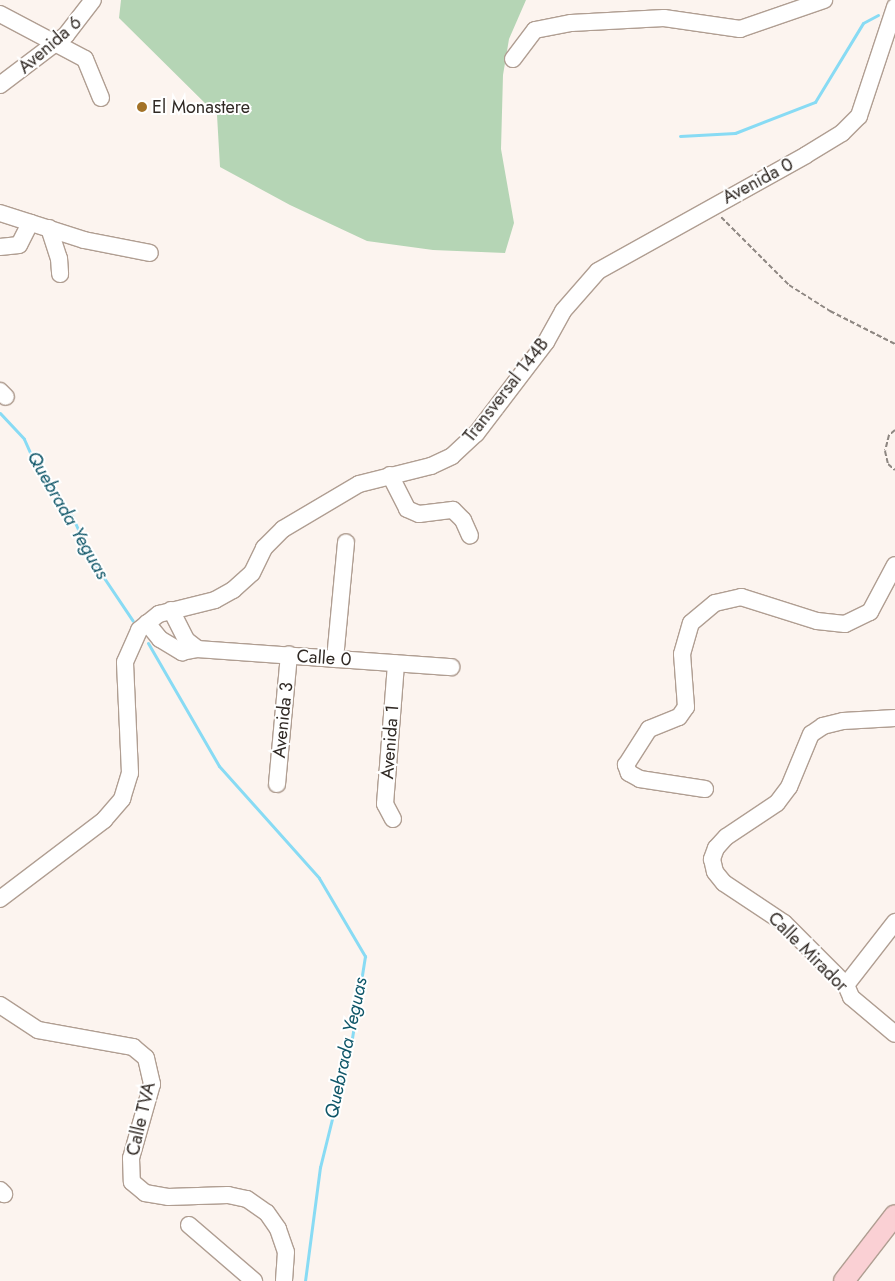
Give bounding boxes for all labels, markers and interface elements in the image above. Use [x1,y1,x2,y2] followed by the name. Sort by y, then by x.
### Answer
[14,12,86,78] street label: Avenida 6
[152,96,250,118] place label: El Monastere
[136,101,148,113] marker: El Monastere
[719,153,797,209] street label: Avenida 0
[459,334,553,446] street label: Transversal 144B
[22,447,114,583] water label: Quebrada Yeguas
[296,645,352,671] street label: Calle 0
[268,681,298,759] street label: Avenida 3
[377,704,403,780] street label: Avenida 1
[763,907,853,997] street label: Calle Mirador
[320,975,372,1121] water label: Quebrada Yeguas
[122,1080,160,1158] street label: Calle TVA

